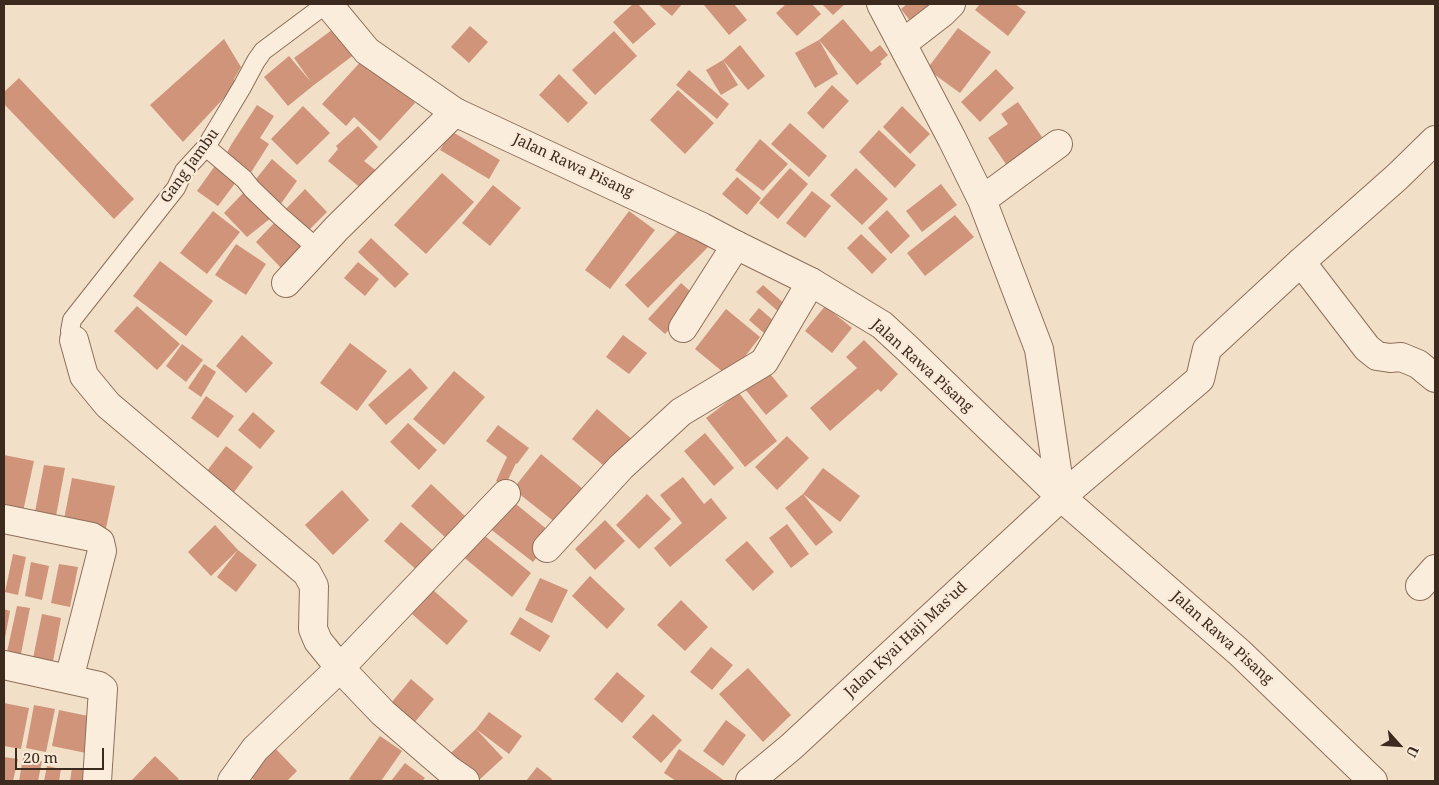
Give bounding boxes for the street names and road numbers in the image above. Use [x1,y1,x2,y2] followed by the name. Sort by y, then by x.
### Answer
[157,125,223,207] street label: Gang Jambu
[510,130,636,202] street label: Jalan Rawa Pisang
[867,316,977,416] street label: Jalan Rawa Pisang
[841,579,971,701] street label: Jalan Kyai Haji Mas'ud
[1167,588,1277,688] street label: Jalan Rawa Pisang

